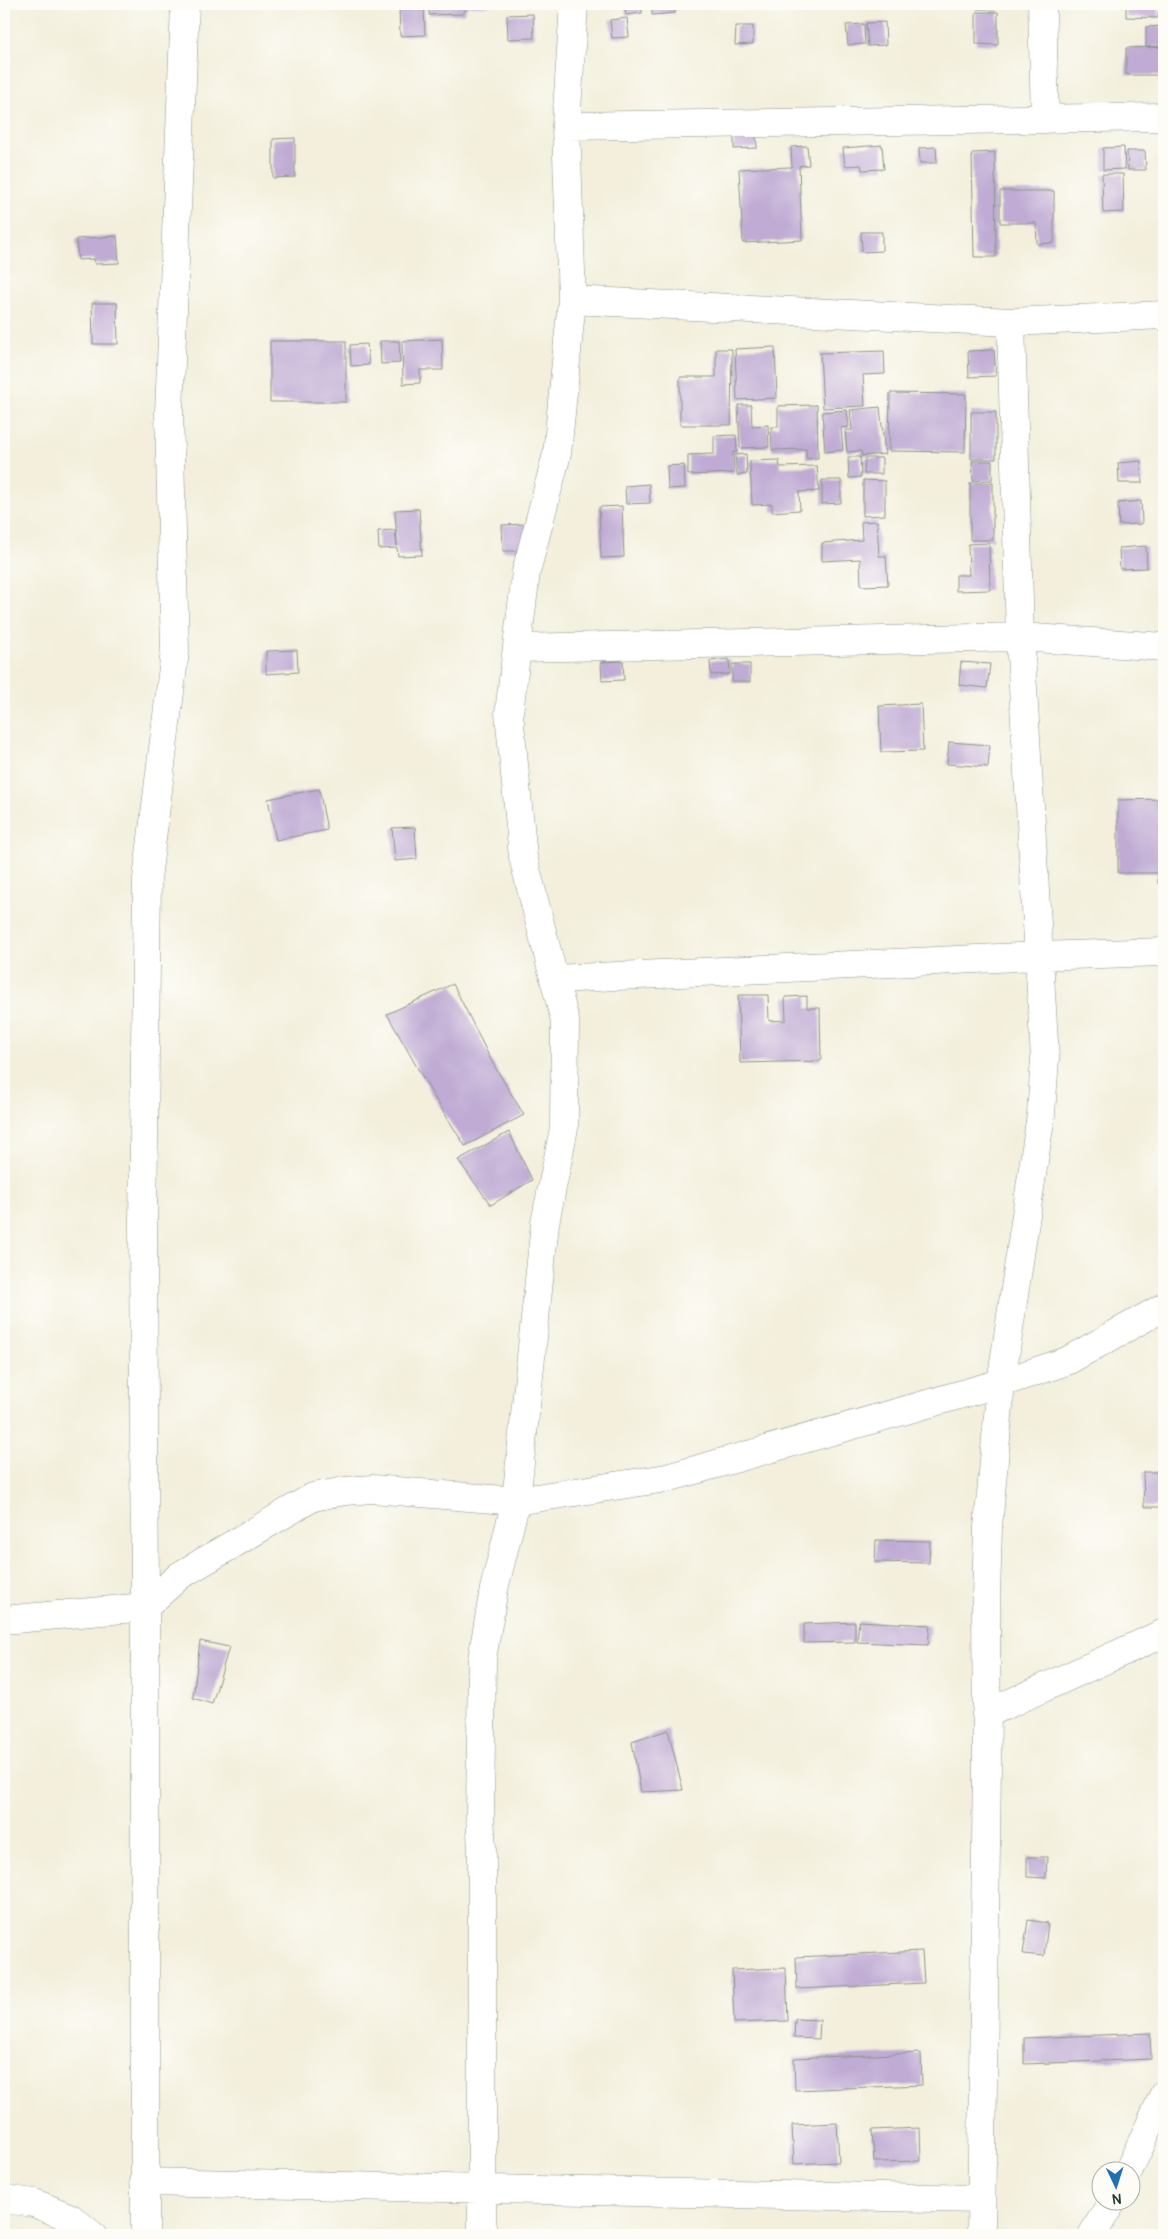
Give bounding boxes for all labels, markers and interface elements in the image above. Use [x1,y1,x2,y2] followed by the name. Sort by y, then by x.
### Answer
[1090,2162,1140,2212] north arrow
[1112,2190,1122,2207] text: N

